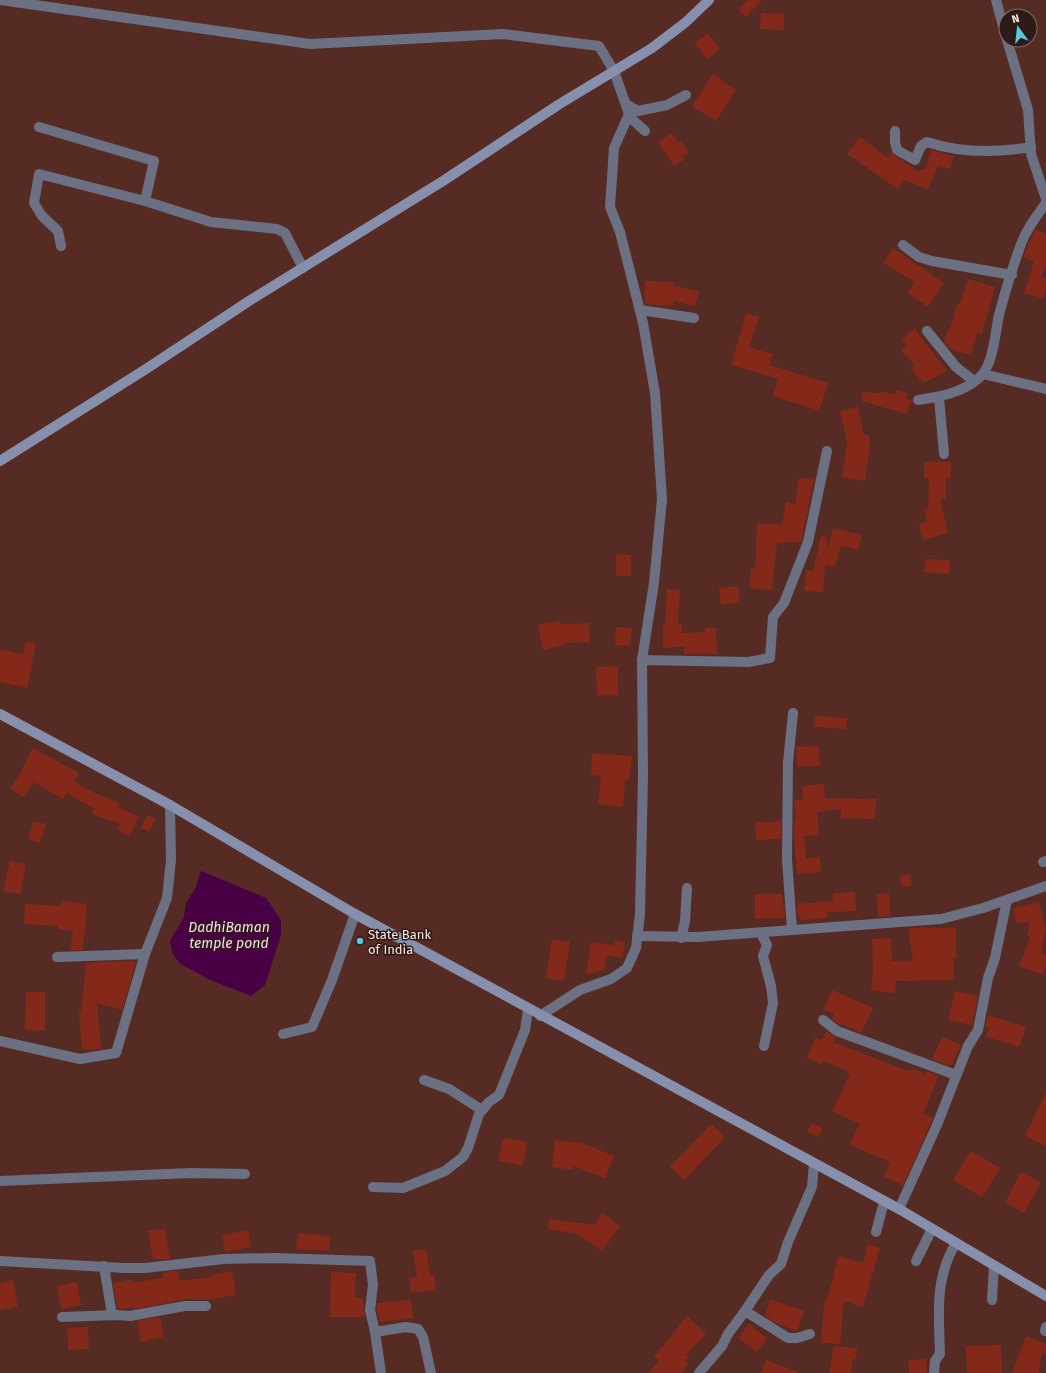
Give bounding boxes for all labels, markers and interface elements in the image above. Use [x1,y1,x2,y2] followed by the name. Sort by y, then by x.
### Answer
[998,8,1038,48] north arrow
[1010,12,1021,26] text: N
[188,919,270,952] water label: DadhiBaman temple pond
[368,927,431,957] place label: State Bank of India
[355,936,365,946] marker: State Bank of India

